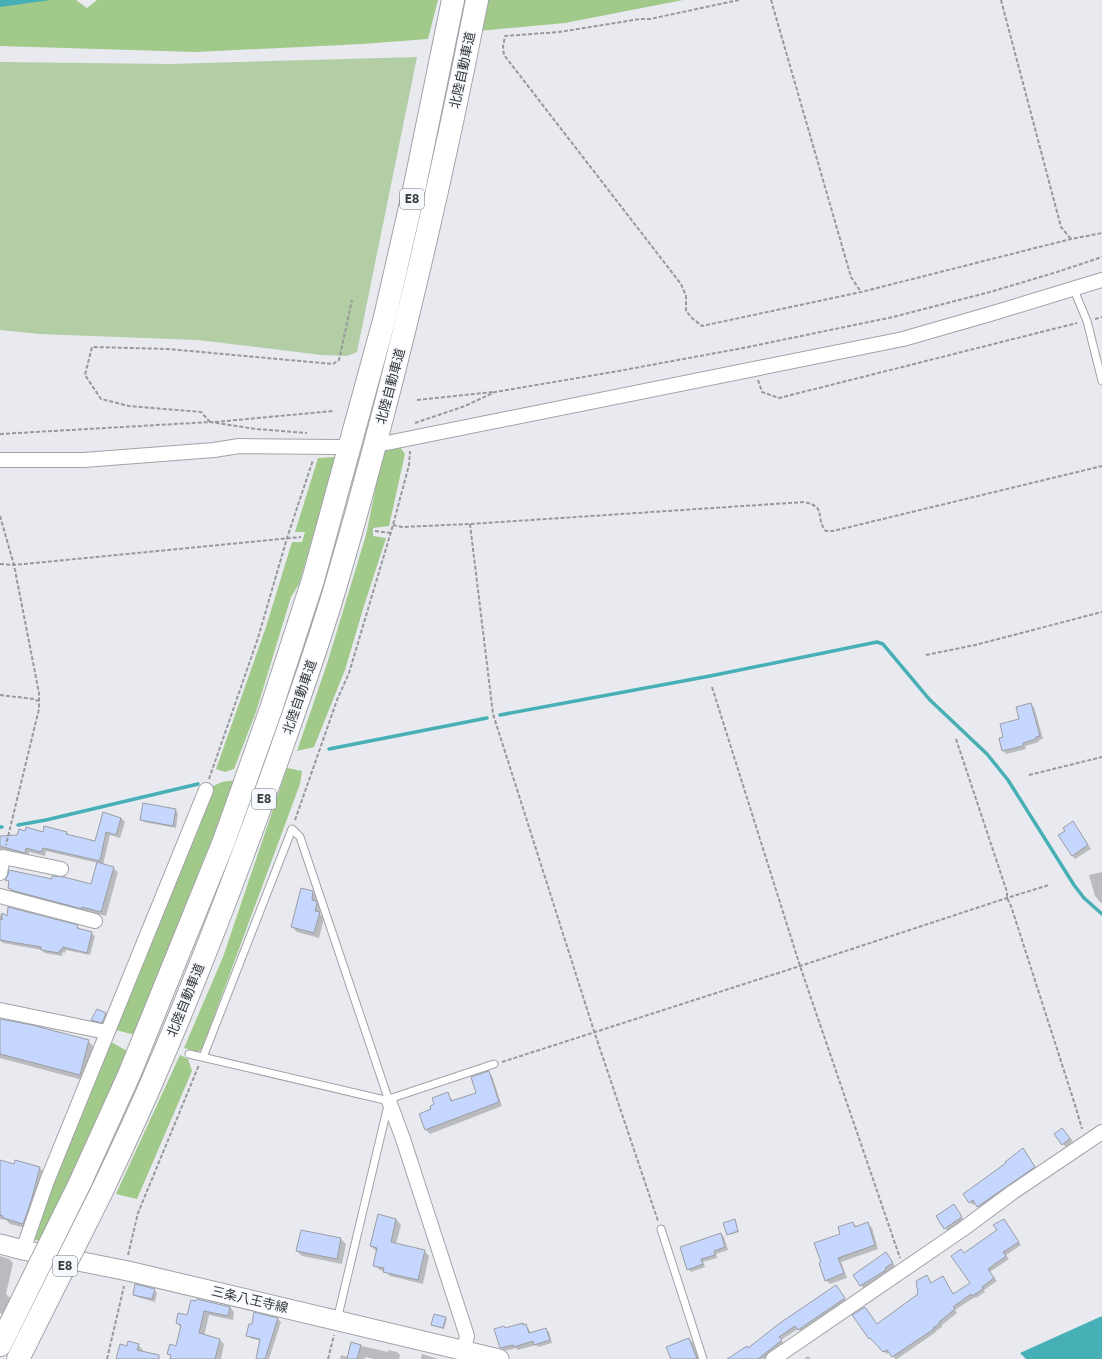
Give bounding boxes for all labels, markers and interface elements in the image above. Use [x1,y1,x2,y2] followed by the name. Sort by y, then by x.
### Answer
[446,30,479,110] street label: 北陸自動車道
[400,189,424,209] road number: E8
[372,346,409,426] street label: 北陸自動車道
[279,658,320,737] street label: 北陸自動車道
[252,789,276,809] road number: E8
[163,961,208,1040] street label: 北陸自動車道
[53,1256,77,1276] road number: E8
[210,1282,290,1317] street label: 三条八王寺線

